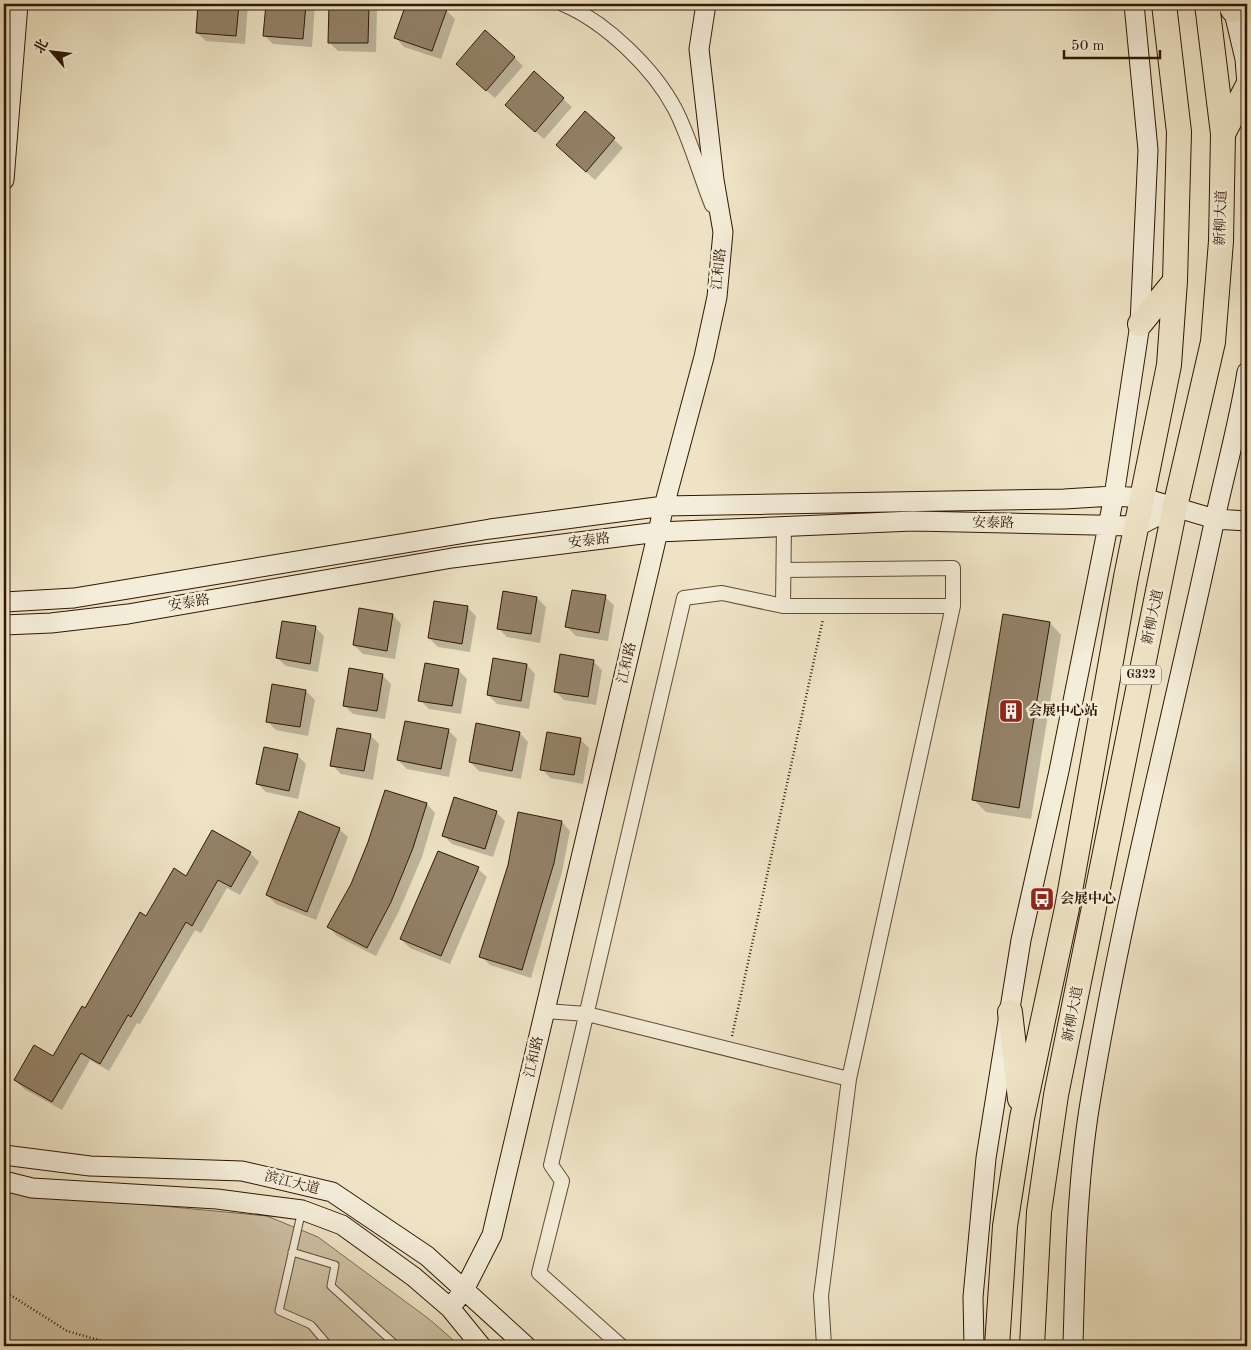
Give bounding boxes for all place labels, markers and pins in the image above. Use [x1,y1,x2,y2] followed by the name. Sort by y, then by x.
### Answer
[998,698,1024,724] building icon: 会展中心站
[1028,703,1098,718] place label: 会展中心站
[1029,886,1055,912] bus stop icon: 会展中心
[1060,891,1116,906] place label: 会展中心

